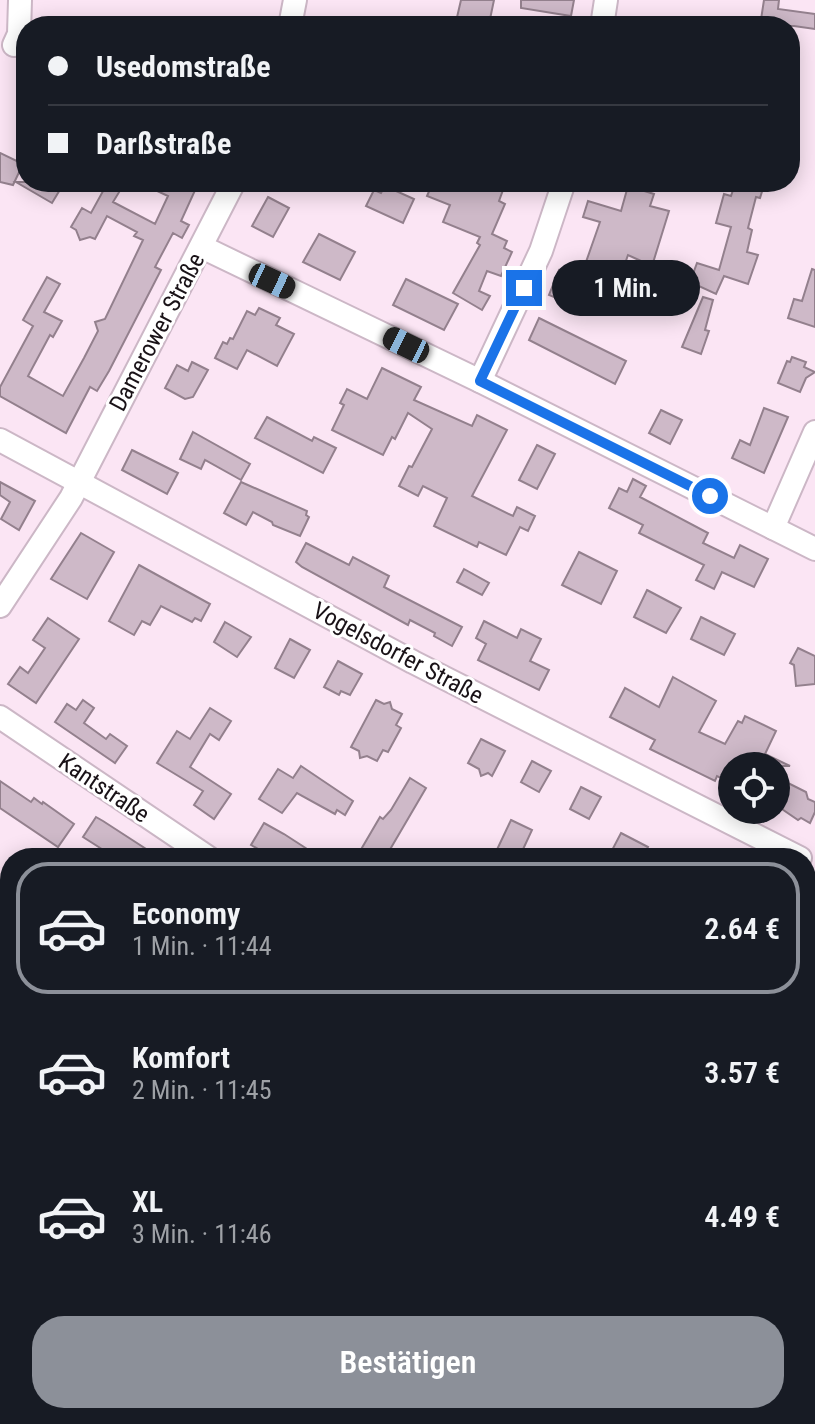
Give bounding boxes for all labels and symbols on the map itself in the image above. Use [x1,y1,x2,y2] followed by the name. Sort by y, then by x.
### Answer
[104,248,210,416] street label: Damerower Straße
[245,260,299,302] car
[552,260,700,316] callout: 1 Min.
[506,270,542,306] route end
[379,324,433,366] car
[692,478,728,514] route start
[308,596,488,710] street label: Vogelsdorfer Straße
[53,747,155,829] street label: Kantstraße

